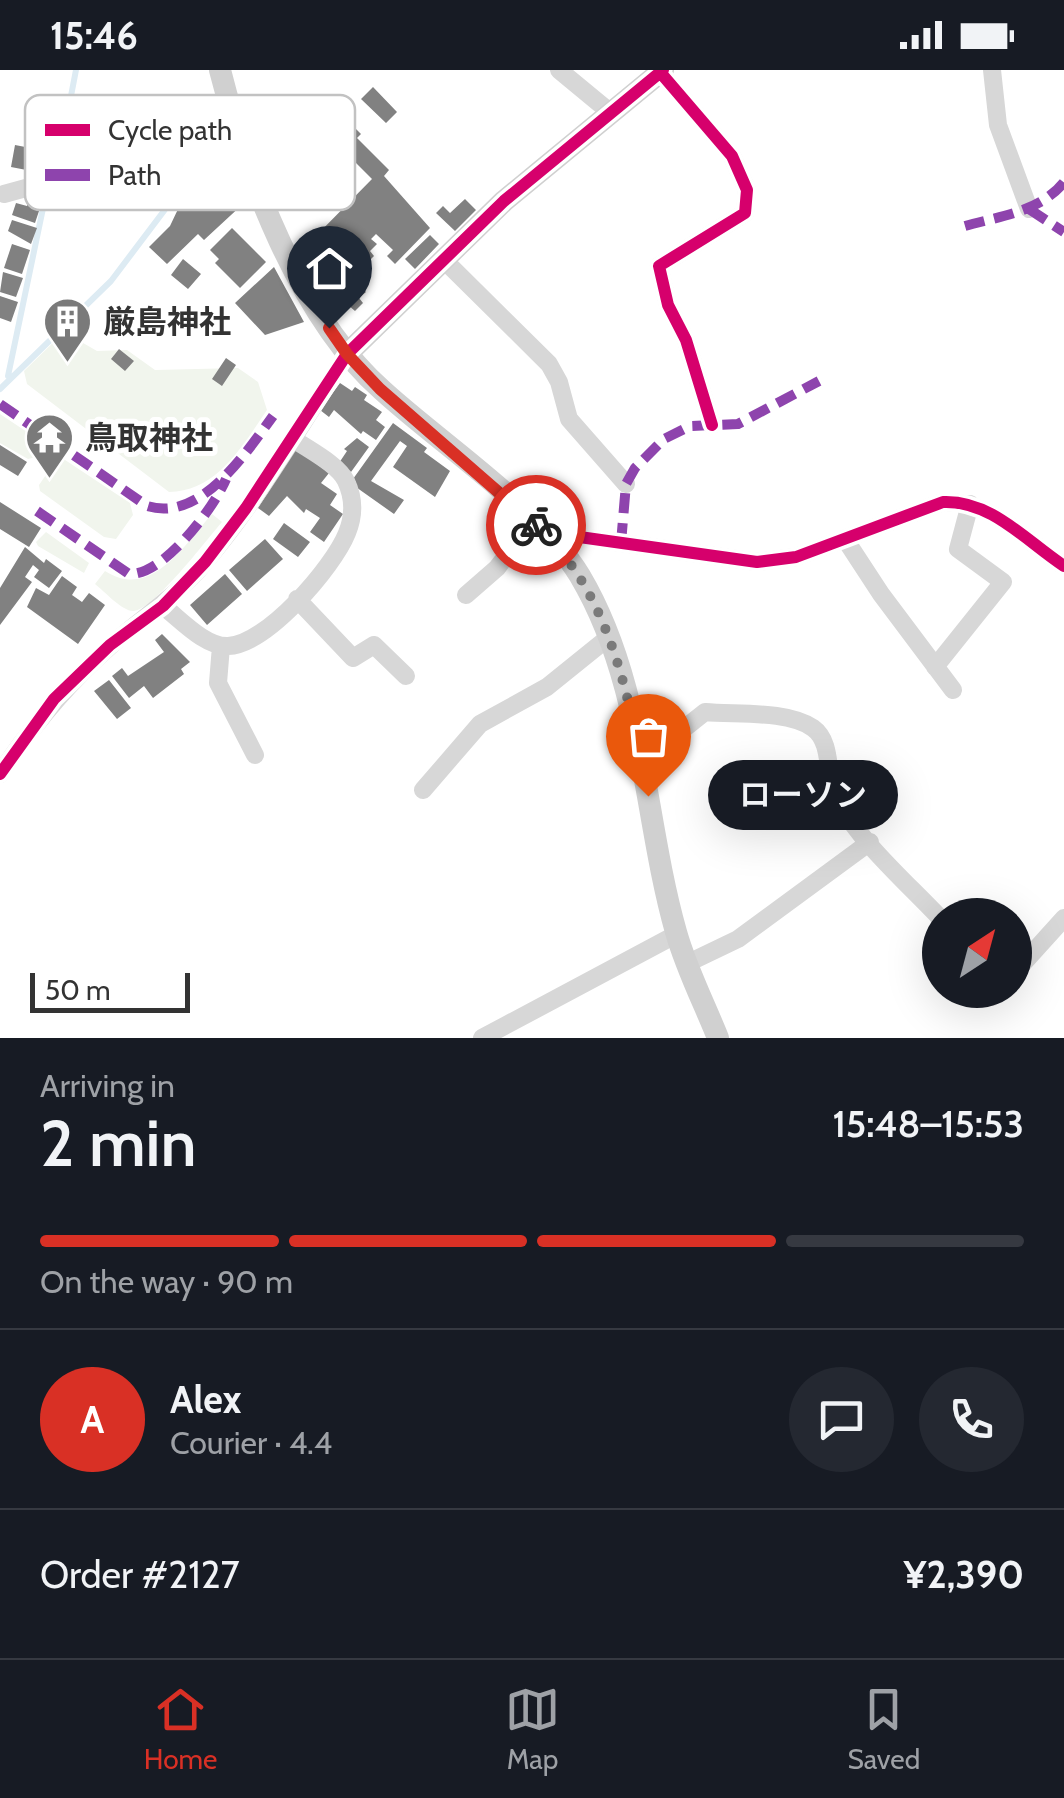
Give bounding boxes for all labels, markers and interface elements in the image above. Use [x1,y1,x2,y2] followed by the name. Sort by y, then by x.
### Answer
[50,12,138,59] text: 15:46
[25,95,355,210] legend
[108,113,232,147] text: Cycle path
[108,158,161,192] text: Path
[287,226,372,329] pin
[302,241,357,296] icon: home
[42,296,94,364] building icon: 厳島神社
[103,302,231,341] place label: 厳島神社
[24,412,76,480] temple icon: 鳥取神社
[85,418,213,457] place label: 鳥取神社
[486,475,586,575] courier
[509,498,564,553] icon: bike
[606,694,691,797] pin
[621,709,676,764] icon: bag
[708,761,898,831] callout: ローソン
[739,775,867,814] text: ローソン
[922,898,1032,1008] north arrow
[922,898,1032,1008] map controls
[30,968,190,1013] scale bar
[45,973,111,1007] text: 50 m
[40,1066,175,1105] text: Arriving in
[832,1100,1024,1147] text: 15:48–15:53
[40,1103,197,1182] text: 2 min
[40,1262,293,1301] text: On the way · 90 m
[789,1367,894,1472] button: chat
[919,1367,1024,1472] button: phone
[170,1376,241,1423] text: Alex
[81,1396,104,1443] text: A
[170,1423,332,1462] text: Courier · 4.4
[40,1551,240,1598] text: Order #2127
[903,1551,1024,1598] text: ¥2,390
[144,1682,217,1776] tab: Home
[505,1682,560,1776] tab: Map
[848,1682,920,1776] tab: Saved

